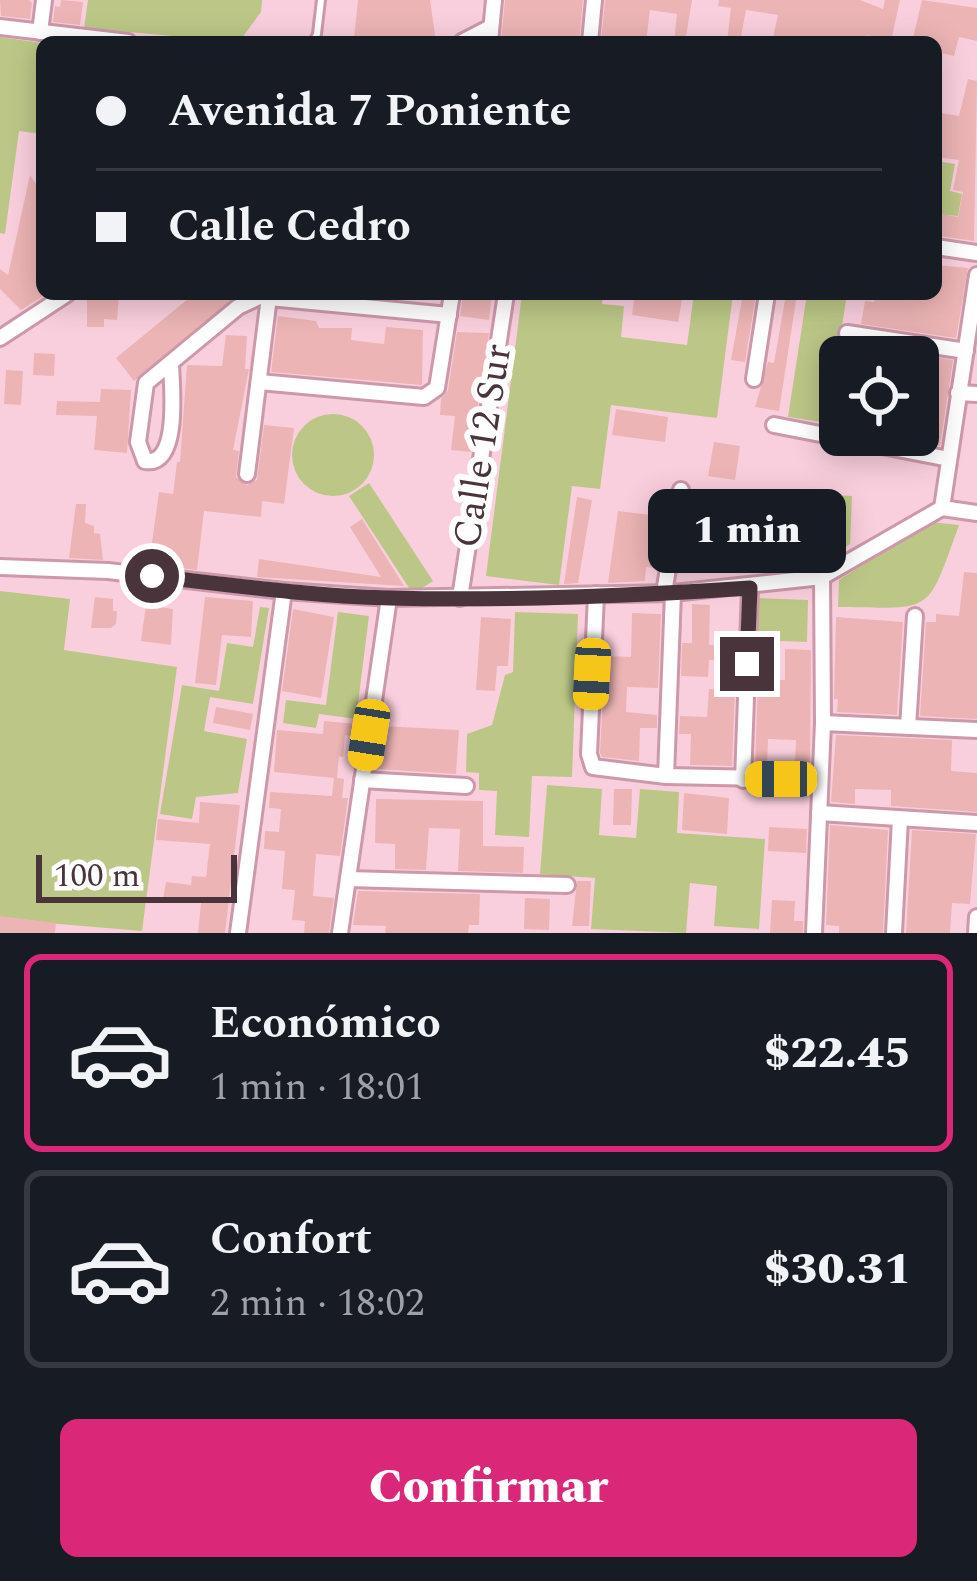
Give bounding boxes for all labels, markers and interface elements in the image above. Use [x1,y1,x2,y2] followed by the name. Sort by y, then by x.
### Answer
[168,77,572,146] text: Avenida 7 Poniente
[168,192,411,261] text: Calle Cedro
[819,336,939,456] map controls
[819,336,939,456] button: locate
[438,340,528,552] street label: Calle 12 Sur
[648,490,846,574] callout: 1 min
[693,501,801,560] text: 1 min
[125,549,179,603] route start
[572,637,612,711] car
[720,637,774,691] route end
[346,697,392,773] car
[745,761,817,797] car
[36,849,237,902] scale bar
[54,851,140,901] text: 100 m
[210,989,441,1058] text: Económico
[66,999,174,1107] icon: car
[763,1019,911,1088] text: $22.45
[210,1058,425,1117] text: 1 min · 18:01
[210,1205,372,1274] text: Confort
[66,1215,174,1323] icon: car
[763,1235,911,1304] text: $30.31
[210,1274,425,1333] text: 2 min · 18:02
[60,1419,917,1557] button: Confirmar

